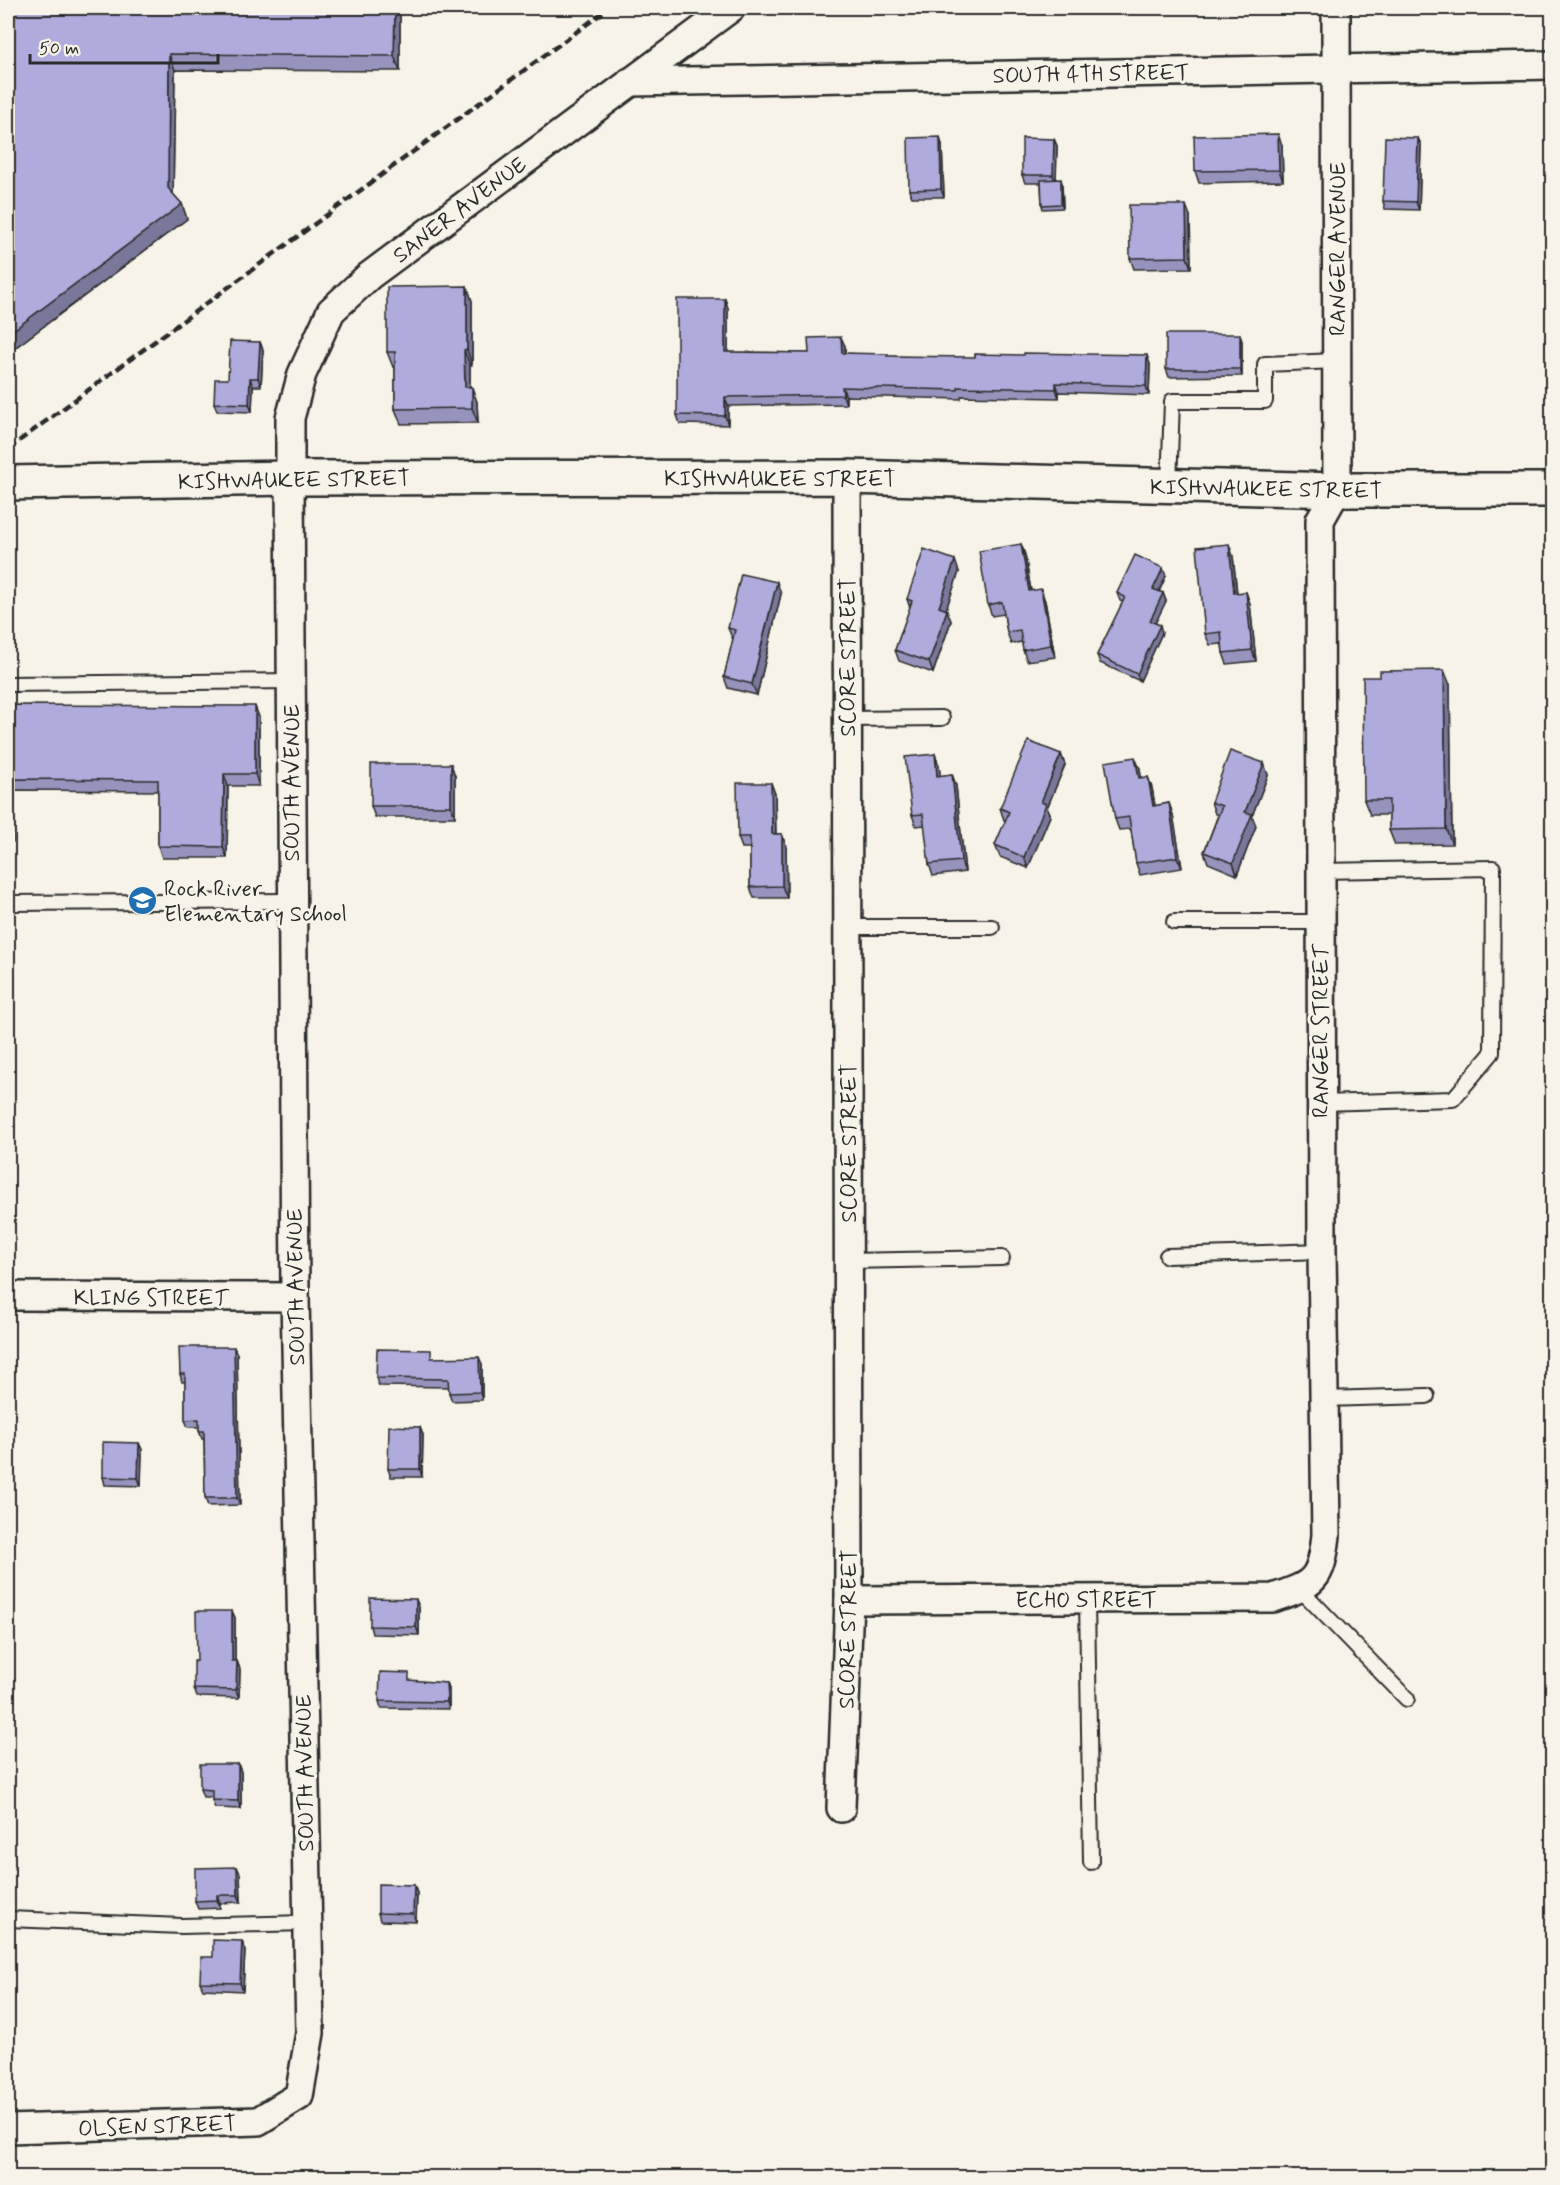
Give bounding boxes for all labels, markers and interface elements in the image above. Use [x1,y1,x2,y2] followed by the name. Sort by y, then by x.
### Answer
[30,27,218,65] scale bar
[39,37,79,61] text: 50 m
[992,59,1190,91] street label: SOUTH 4TH STREET
[388,151,533,270] street label: SANER AVENUE
[1325,162,1353,336] street label: RANGER AVENUE
[178,465,410,497] street label: KISHWAUKEE STREET
[664,466,896,494] street label: KISHWAUKEE STREET
[1150,474,1382,506] street label: KISHWAUKEE STREET
[835,577,863,737] street label: SCORE STREET
[279,704,307,862] street label: SOUTH AVENUE
[164,876,347,929] place label: Rock River Elementary School
[127,885,159,917] school or university icon: Rock River Elementary School
[1308,943,1336,1118] street label: RANGER STREET
[836,1063,864,1223] street label: SCORE STREET
[282,1208,312,1366] street label: SOUTH AVENUE
[73,1285,230,1313] street label: KLING STREET
[834,1549,864,1709] street label: SCORE STREET
[1015,1587,1157,1615] street label: ECHO STREET
[291,1694,321,1852] street label: SOUTH AVENUE
[77,2110,237,2144] street label: OLSEN STREET

